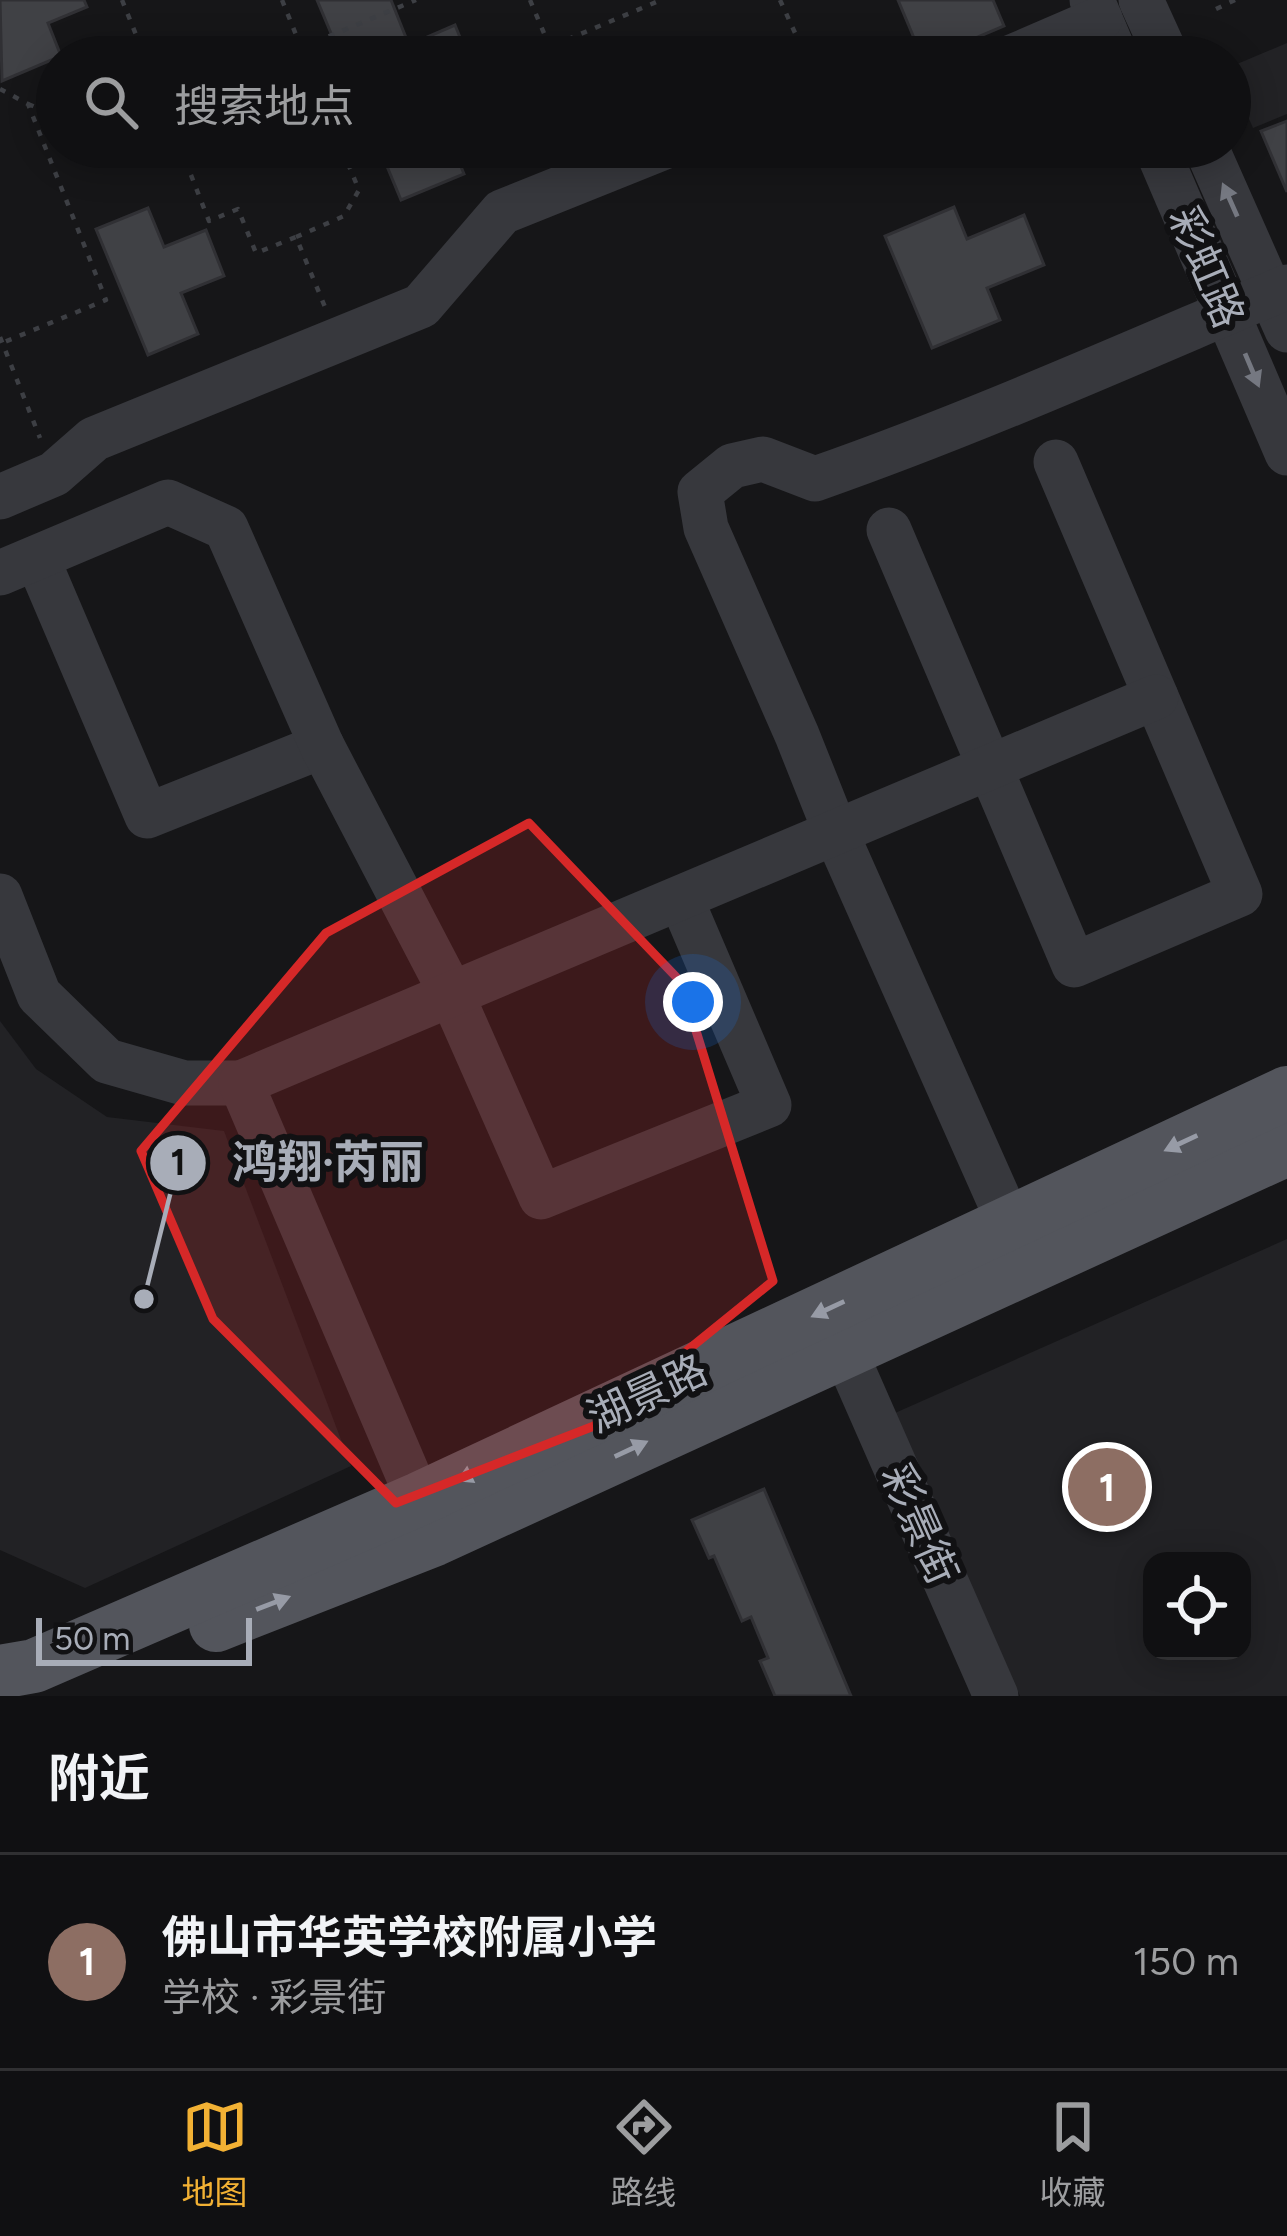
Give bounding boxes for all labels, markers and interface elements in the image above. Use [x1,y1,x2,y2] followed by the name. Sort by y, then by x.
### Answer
[36,36,1251,168] search box
[78,69,144,135] icon: search
[174,79,354,133] text: 搜索地点
[1220,182,1240,217] one-way arrow
[1158,199,1255,335] street label: 彩虹路
[1243,352,1262,388] one-way arrow
[663,972,723,1032] your location
[148,1122,448,1203] callout: 鸿翔·芮丽
[1163,1133,1198,1153] one-way arrow
[232,1135,424,1189] text: 鸿翔·芮丽
[170,1141,186,1184] text: 1
[810,1299,845,1319] one-way arrow
[579,1344,715,1443] street label: 湖景路
[614,1439,649,1459] one-way arrow
[1068,1442,1146,1532] pin: 1
[871,1456,968,1592] street label: 彩景街
[456,1463,491,1483] one-way arrow
[1143,1552,1251,1660] map controls
[1143,1552,1251,1660] button: locate
[255,1593,291,1612] one-way arrow
[36,1612,252,1665] scale bar
[54,1619,130,1658] text: 50 m
[48,1748,150,1809] text: 附近
[162,1910,657,1964] text: 佛山市华英学校附属小学
[79,1938,95,1985] text: 1
[1133,1938,1239,1985] text: 150 m
[162,1974,386,2021] text: 学校 · 彩景街
[182,2094,248,2214] tab: 地图
[611,2094,677,2214] tab: 路线
[1040,2094,1106,2214] tab: 收藏

